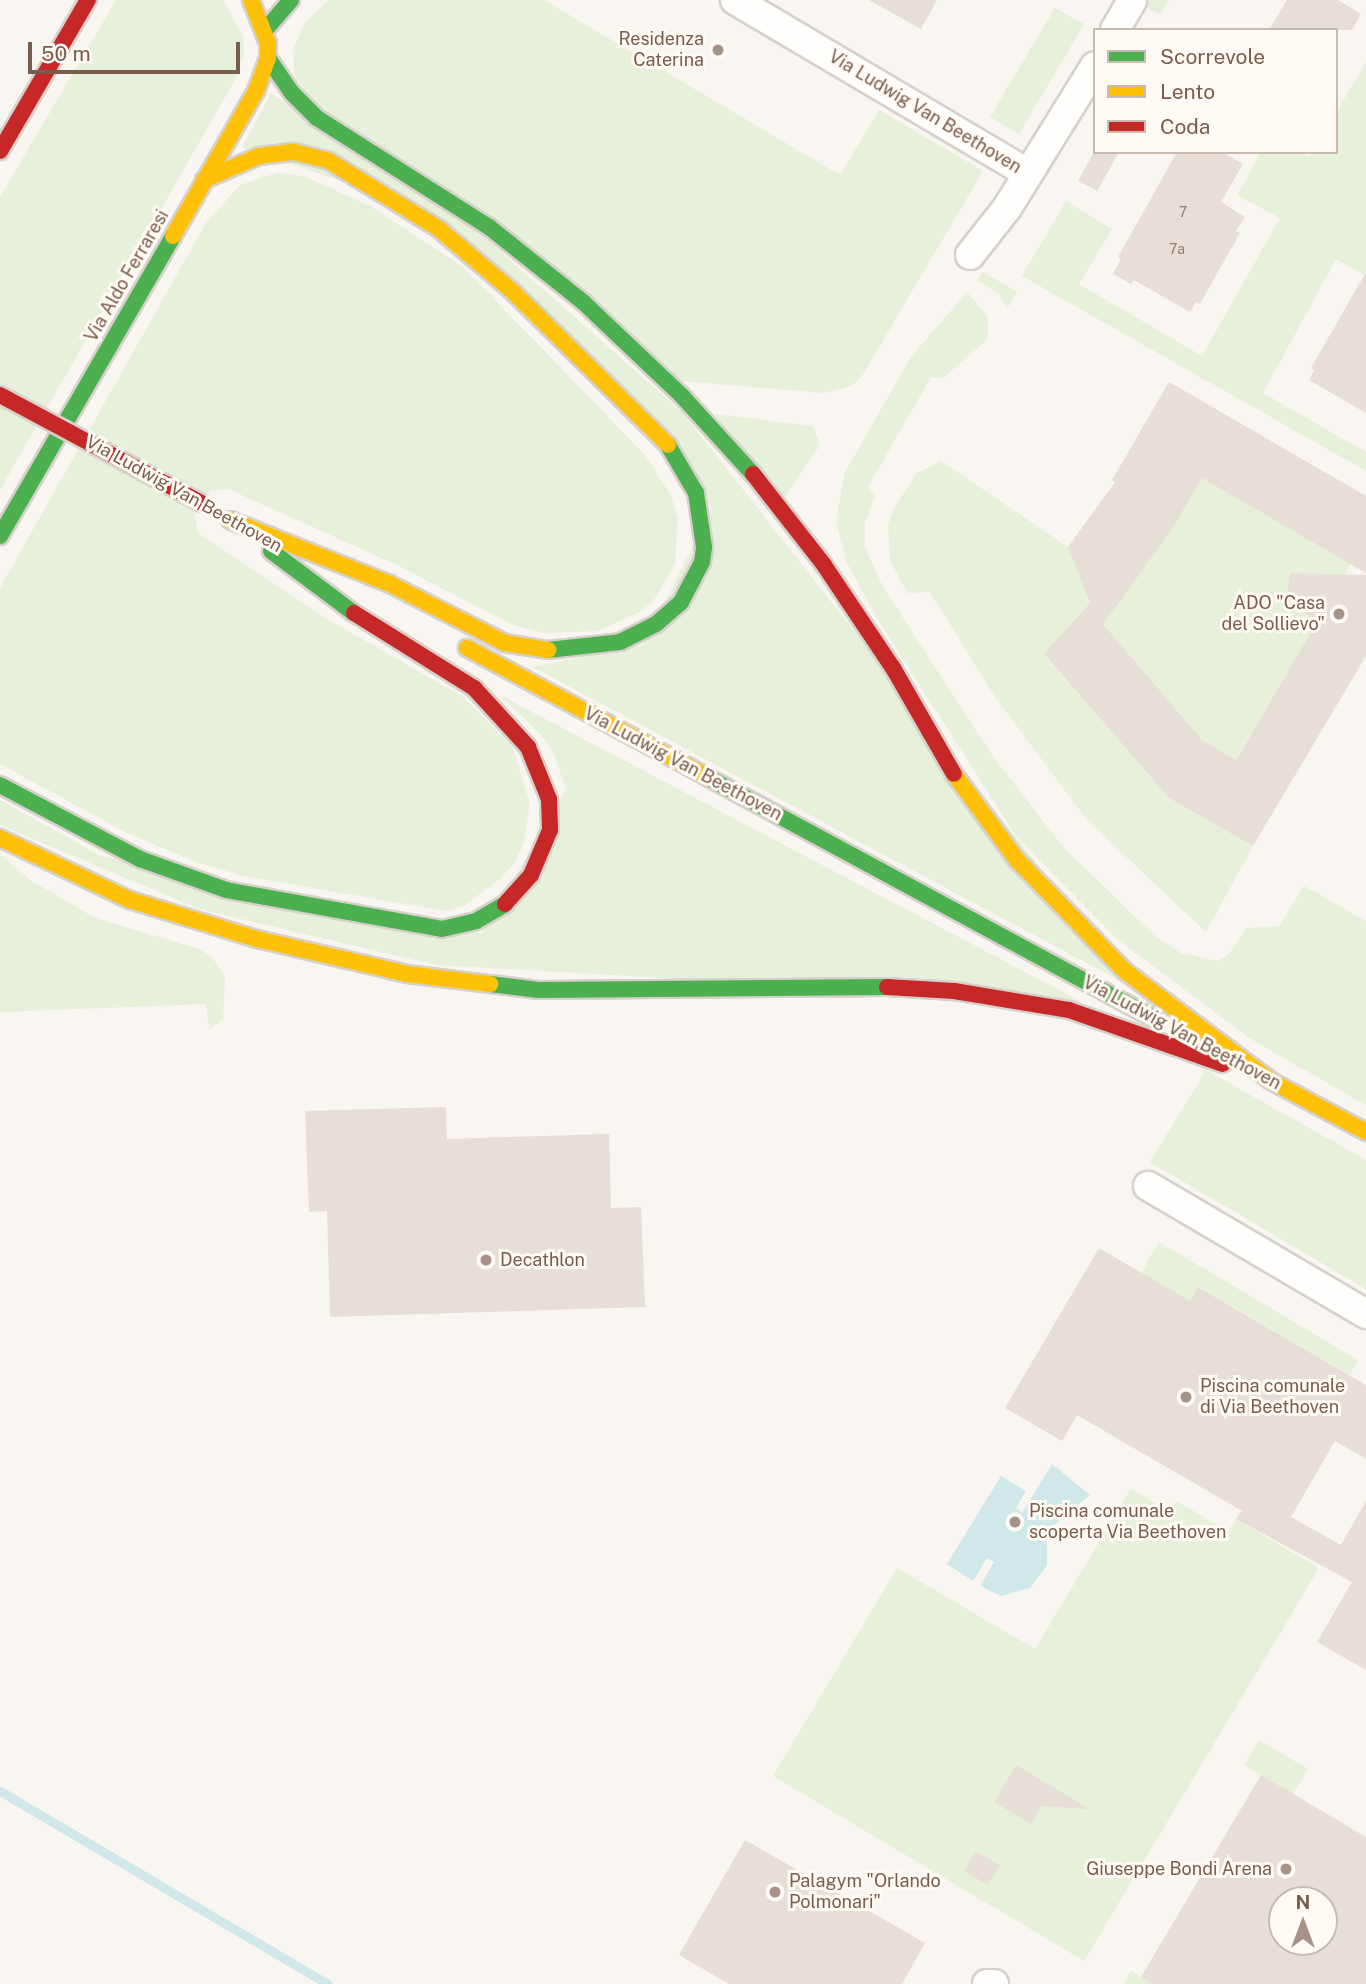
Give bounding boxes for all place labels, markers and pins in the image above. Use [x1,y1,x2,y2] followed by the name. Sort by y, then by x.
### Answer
[618,29,704,72] place label: Residenza Caterina
[710,42,726,58] marker: Residenza Caterina
[1221,593,1325,636] place label: ADO "Casa del Sollievo"
[1331,606,1347,622] marker: ADO "Casa del Sollievo"
[500,1249,585,1271] place label: Decathlon
[478,1252,494,1268] marker: Decathlon
[1200,1376,1345,1418] place label: Piscina comunale di Via Beethoven
[1178,1389,1194,1405] marker: Piscina comunale di Via Beethoven
[1029,1501,1227,1544] place label: Piscina comunale scoperta Via Beethoven
[1007,1514,1023,1530] marker: Piscina comunale scoperta Via Beethoven
[1086,1858,1272,1880] place label: Giuseppe Bondi Arena
[1278,1861,1294,1877] marker: Giuseppe Bondi Arena
[789,1871,941,1913] place label: Palagym "Orlando Polmonari"
[767,1884,783,1900] marker: Palagym "Orlando Polmonari"

